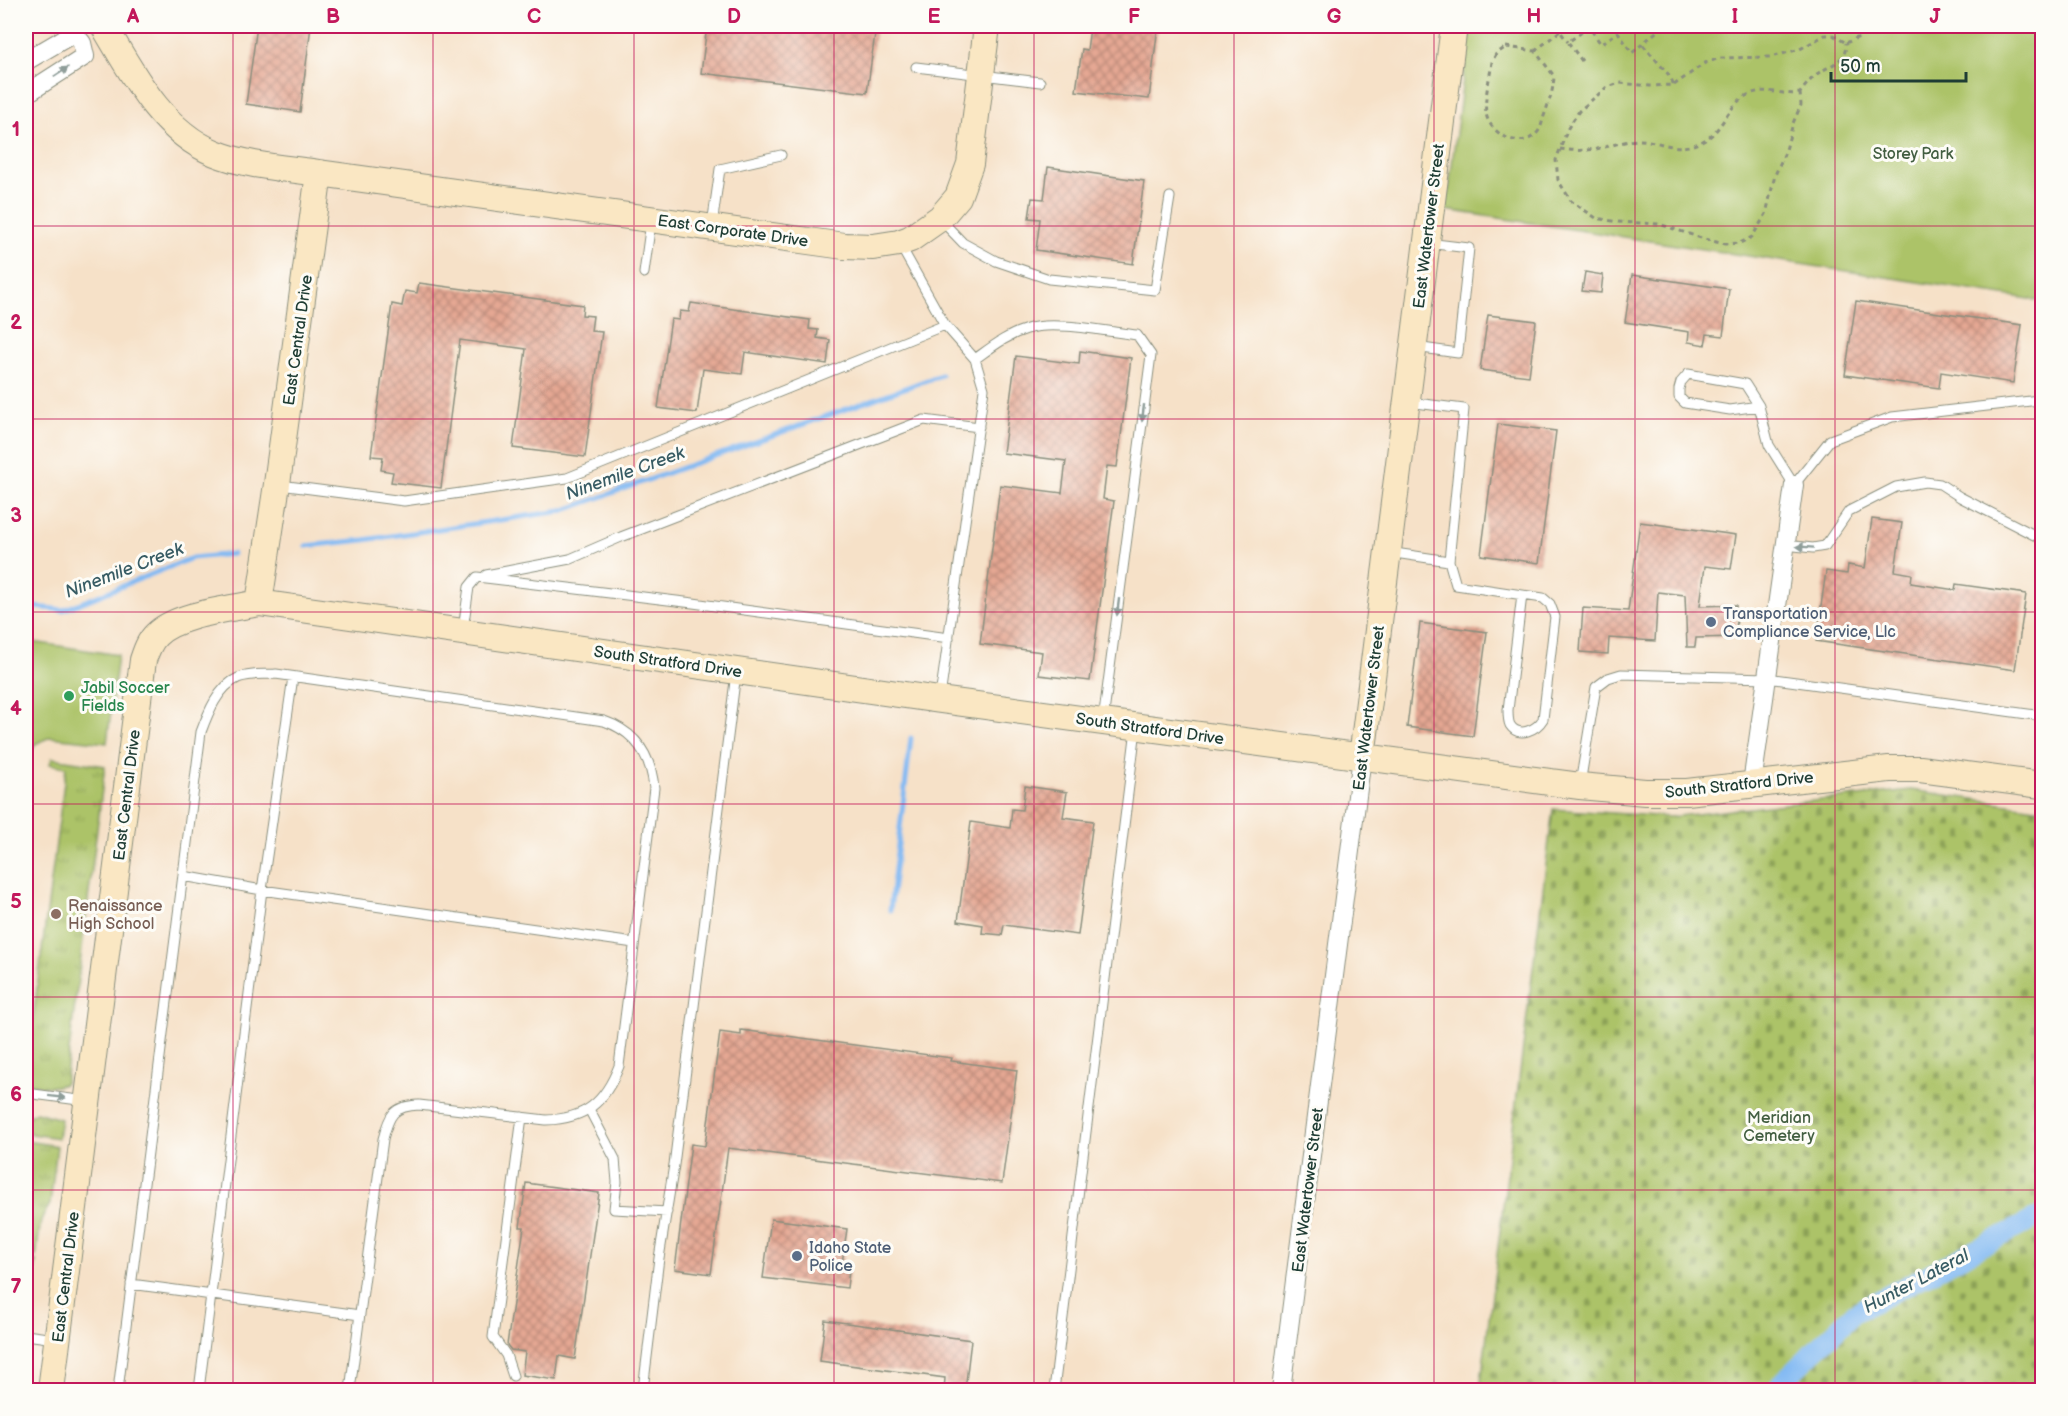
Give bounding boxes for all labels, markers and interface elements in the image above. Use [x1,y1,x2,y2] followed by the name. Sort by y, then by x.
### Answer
[126,5,140,29] text: A
[326,5,340,29] text: B
[527,5,541,29] text: C
[727,5,741,29] text: D
[928,5,941,29] text: E
[1128,5,1140,29] text: F
[1327,5,1342,29] text: G
[1527,5,1541,29] text: H
[1732,5,1738,29] text: I
[1930,5,1942,29] text: J
[1831,45,1966,83] scale bar
[1840,56,1881,77] text: 50 m
[53,67,69,78] one-way arrow
[12,118,20,142] text: 1
[1410,143,1449,310] street label: East Watertower Street
[1873,145,1953,164] park label: Storey Park
[656,212,810,252] street label: East Corporate Drive
[280,273,317,407] street label: East Central Drive
[10,311,22,335] text: 2
[1139,404,1148,423] one-way arrow
[563,442,689,505] water label: Ninemile Creek
[10,504,22,528] text: 3
[62,538,187,603] water label: Ninemile Creek
[1795,542,1814,552] one-way arrow
[1114,597,1123,616] one-way arrow
[1723,605,1896,642] place label: Transportation Compliance Service, Llc
[1704,615,1718,629] marker: Transportation Compliance Service, Llc
[1350,625,1389,792] street label: East Watertower Street
[593,643,744,682] street label: South Stratford Drive
[81,679,170,716] place label: Jabil Soccer Fields
[62,689,76,703] marker: Jabil Soccer Fields
[10,697,22,721] text: 4
[1075,710,1226,749] street label: South Stratford Drive
[110,728,145,862] street label: East Central Drive
[1664,768,1815,803] street label: South Stratford Drive
[10,890,22,914] text: 5
[68,897,163,934] place label: Renaissance High School
[49,907,63,921] marker: Renaissance High School
[10,1083,22,1107] text: 6
[47,1093,66,1102] one-way arrow
[1289,1107,1328,1274] street label: East Watertower Street
[1743,1109,1815,1146] park label: Meridian Cemetery
[49,1210,84,1344] street label: East Central Drive
[809,1239,892,1276] place label: Idaho State Police
[1860,1244,1973,1318] water label: Hunter Lateral
[790,1249,804,1263] marker: Idaho State Police
[10,1275,22,1299] text: 7

